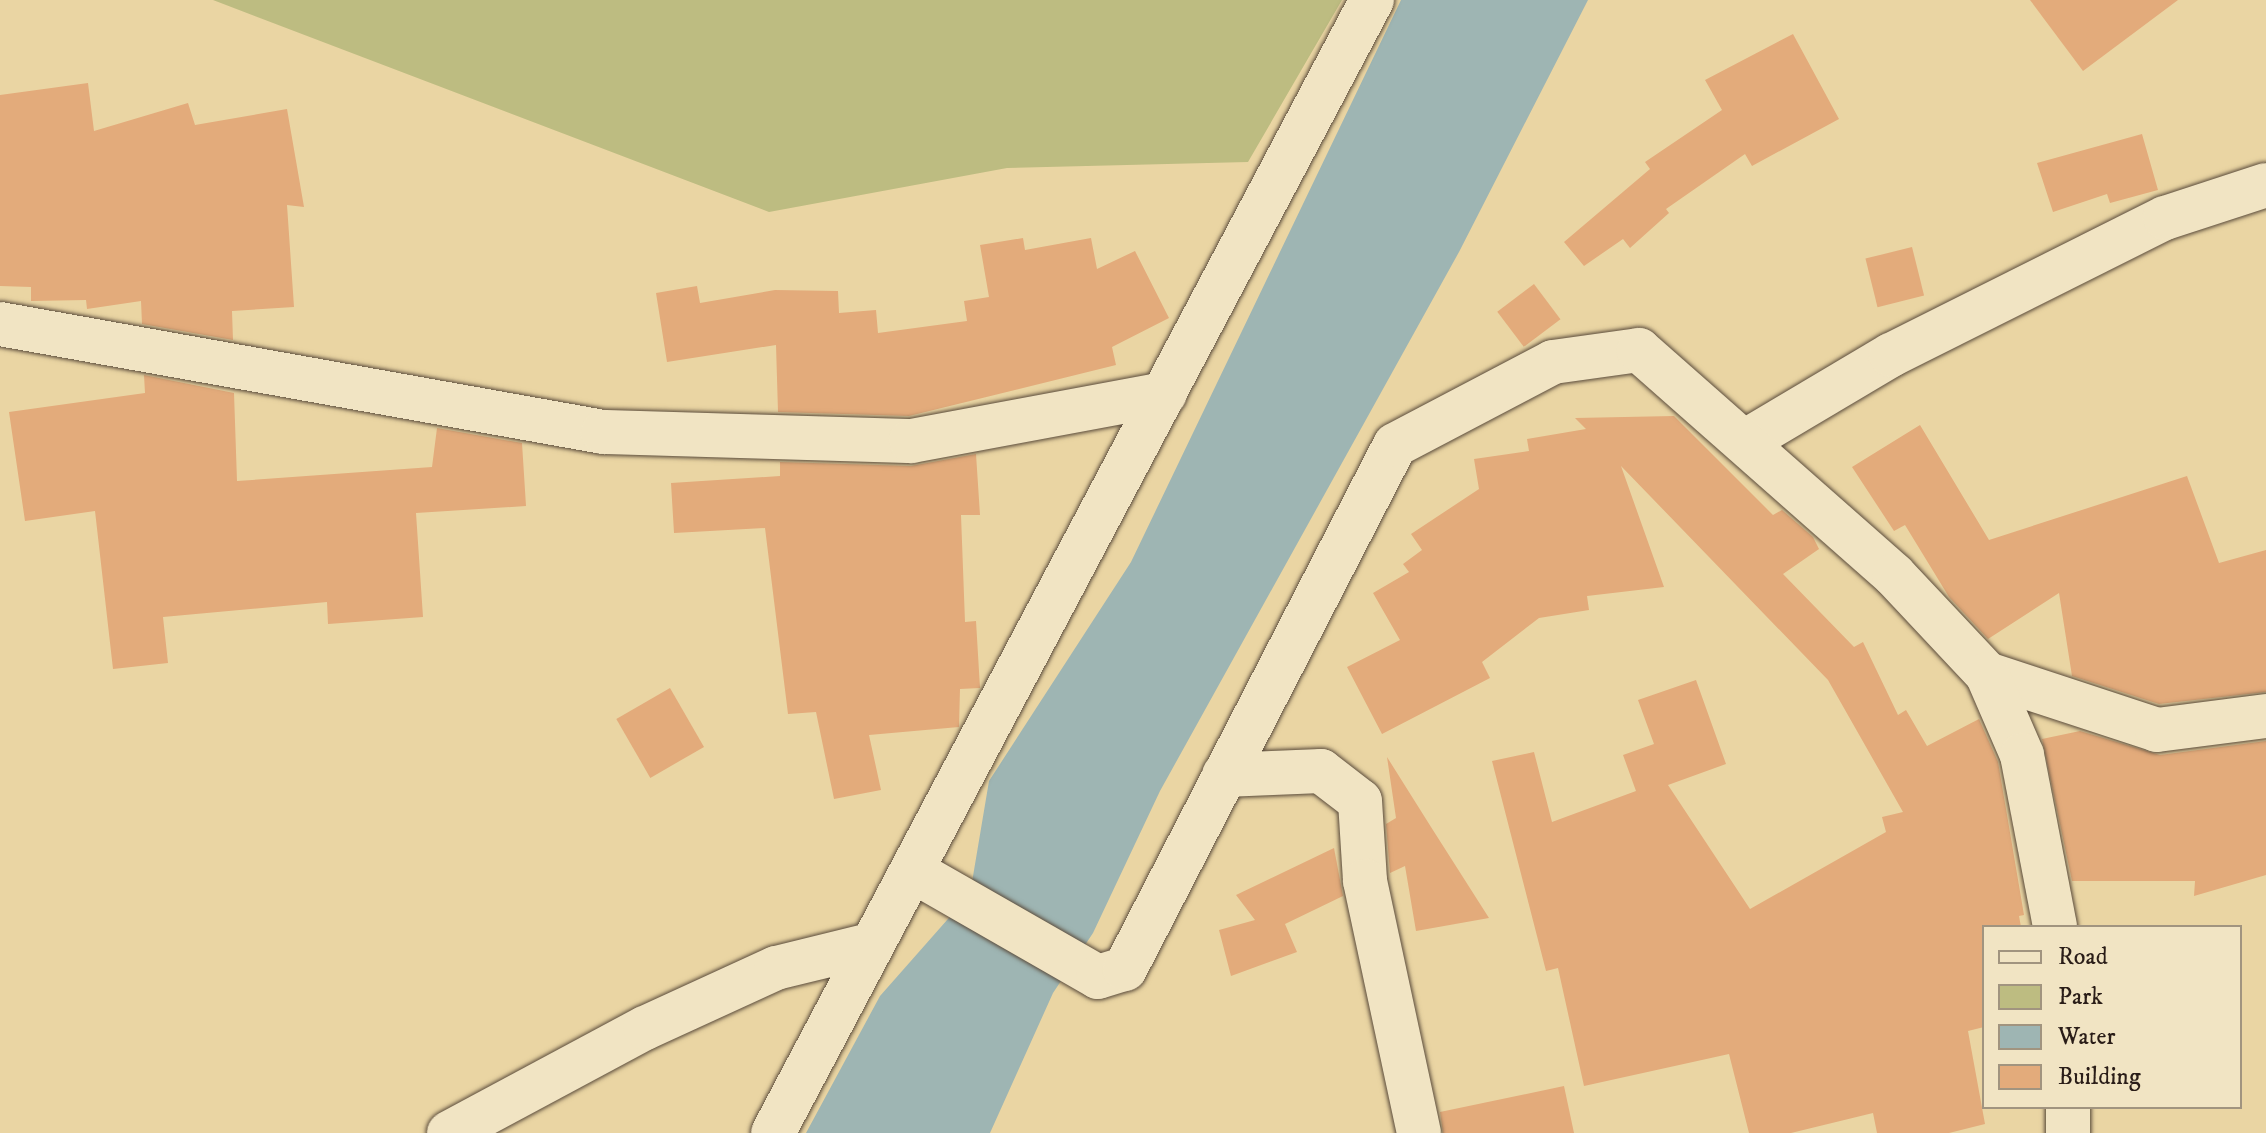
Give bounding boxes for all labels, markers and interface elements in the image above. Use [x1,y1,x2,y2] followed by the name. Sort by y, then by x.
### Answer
[1982,925,2242,1109] legend
[2058,942,2108,972] text: Road
[2058,982,2103,1012] text: Park
[2058,1022,2115,1052] text: Water
[2058,1062,2141,1092] text: Building

